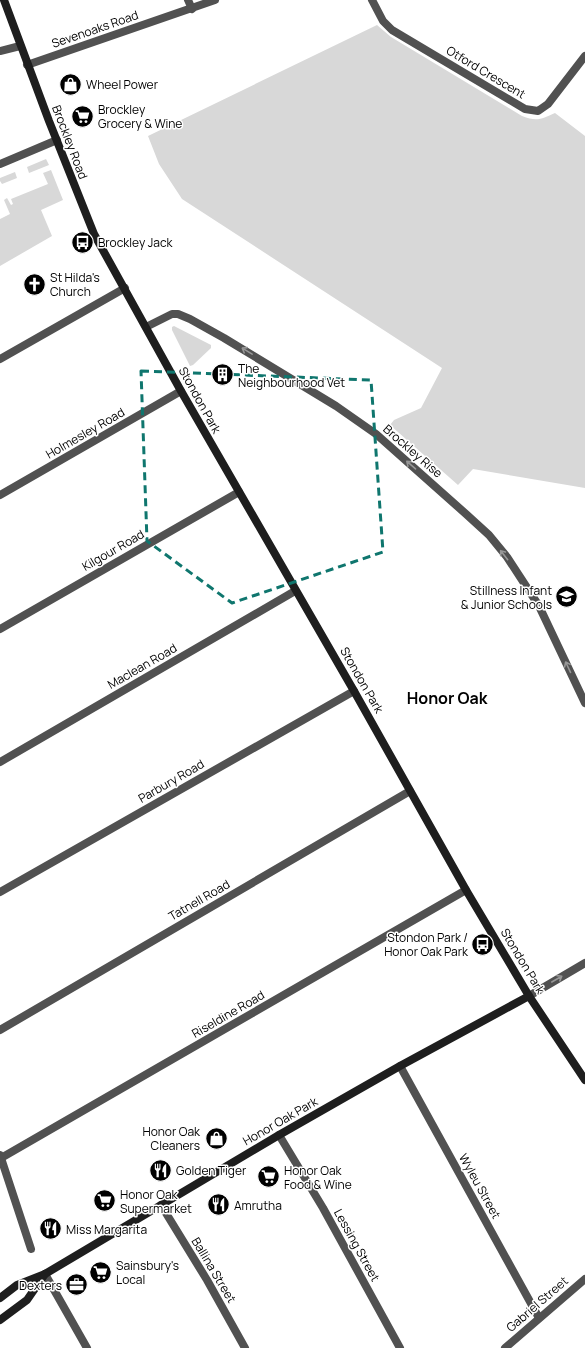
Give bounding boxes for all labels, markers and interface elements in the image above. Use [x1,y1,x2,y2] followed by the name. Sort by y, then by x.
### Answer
[49,6,141,52] street label: Sevenoaks Road
[443,42,529,102] street label: Otford Crescent
[57,71,83,97] shop icon: Wheel Power
[86,76,159,93] place label: Wheel Power
[98,101,182,132] place label: Brockley Grocery & Wine
[48,102,92,182] street label: Brockley Road
[70,103,96,129] supermarket icon: Brockley Grocery & Wine
[70,229,96,255] bus stop icon: Brockley Jack
[98,234,174,251] place label: Brockley Jack
[50,269,100,300] place label: St Hilda's Church
[22,271,48,297] church icon: St Hilda's Church
[241,347,253,355] one-way arrow
[238,360,345,391] place label: The Neighbourhood Vet
[209,362,235,388] building icon: The Neighbourhood Vet
[175,364,226,437] street label: Stondon Park
[42,404,128,462] street label: Holmesley Road
[380,421,446,481] street label: Brockley Rise
[405,460,416,469] one-way arrow
[79,525,147,575] street label: Kilgour Road
[500,549,509,560] one-way arrow
[461,582,552,613] place label: Stillness Infant & Junior Schools
[554,584,580,610] school or university icon: Stillness Infant & Junior Schools
[104,639,180,693] street label: Maclean Road
[336,644,388,717] street label: Stondon Park
[564,662,571,674] one-way arrow
[407,687,488,709] district label: Honor Oak
[135,755,207,807] street label: Parbury Road
[165,876,233,924] street label: Tatnell Road
[497,925,550,998] street label: Stondon Park
[384,929,469,960] place label: Stondon Park / Honor Oak Park
[470,931,496,957] bus stop icon: Stondon Park / Honor Oak Park
[551,975,563,983] one-way arrow
[189,986,267,1042] street label: Riseldine Road
[239,1092,321,1149] street label: Honor Oak Park
[142,1123,201,1154] place label: Honor Oak Cleaners
[203,1125,229,1151] shop icon: Honor Oak Cleaners
[455,1150,505,1222] street label: Wyleu Street
[148,1157,174,1183] restaurant icon: Golden Tiger
[176,1162,247,1179] place label: Golden Tiger
[284,1162,352,1193] place label: Honor Oak Food & Wine
[255,1164,281,1190] supermarket icon: Honor Oak Food & Wine
[120,1186,192,1217] place label: Honor Oak Supermarket
[92,1188,118,1214] supermarket icon: Honor Oak Supermarket
[206,1192,232,1218] restaurant icon: Amrutha
[234,1197,282,1214] place label: Amrutha
[330,1206,384,1284] street label: Lessing Street
[37,1216,63,1242] restaurant icon: Miss Margarita
[66,1221,147,1238] place label: Miss Margarita
[188,1234,240,1306] street label: Ballina Street
[116,1257,179,1288] place label: Sainsbury's Local
[88,1259,114,1285] supermarket icon: Sainsbury's Local
[64,1272,90,1298] office icon: Dexters
[502,1272,572,1336] street label: Gabriel Street
[19,1277,62,1294] place label: Dexters

